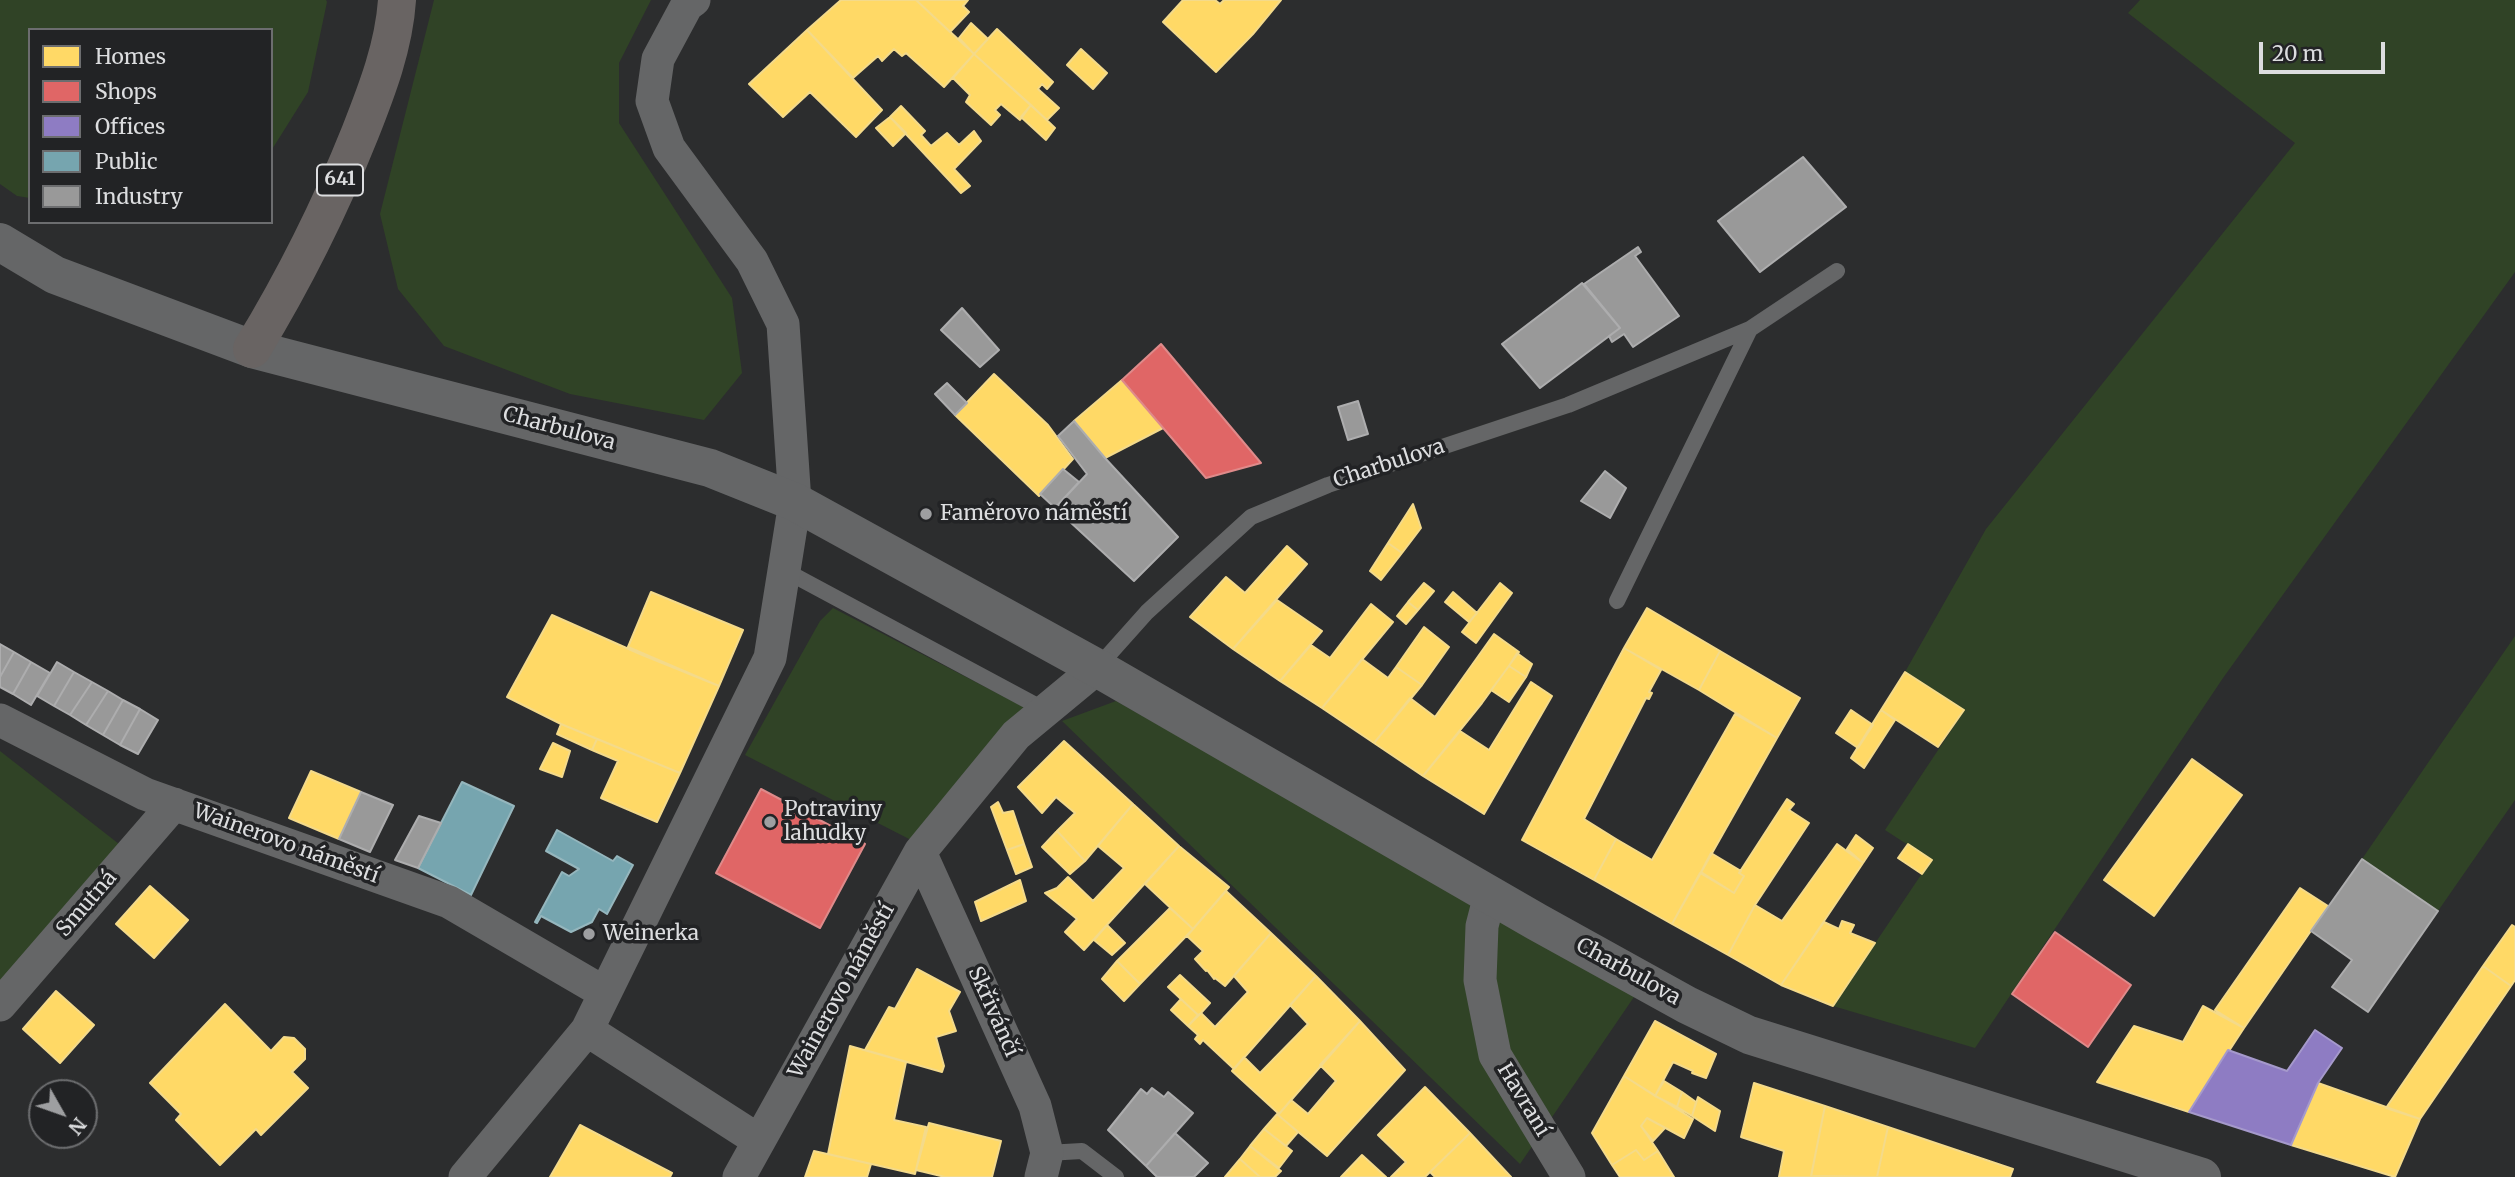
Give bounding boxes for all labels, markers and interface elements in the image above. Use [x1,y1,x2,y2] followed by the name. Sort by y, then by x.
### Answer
[28,28,273,224] legend
[2263,28,2389,72] scale bar
[2272,40,2323,67] text: 20 m
[95,43,166,70] text: Homes
[95,78,157,105] text: Shops
[95,113,165,140] text: Offices
[95,148,158,175] text: Public
[317,164,363,196] road number: 641
[95,183,183,210] text: Industry
[500,402,618,456] street label: Charbulova
[1330,434,1448,494] street label: Charbulova
[940,501,1127,527] place label: Faměrovo náměstí
[918,506,934,522] marker: Faměrovo náměstí
[784,797,882,847] place label: Potraviny lahudky
[190,799,382,889] street label: Wainerovo náměstí
[762,814,778,830] marker: Potraviny lahudky
[52,866,122,942] street label: Smutná
[784,899,900,1083] street label: Wainerovo náměstí
[603,921,699,947] place label: Weinerka
[581,926,597,942] marker: Weinerka
[1571,933,1685,1011] street label: Charbulova
[962,963,1024,1061] street label: Skřivánčí
[1491,1059,1555,1141] street label: Havraní
[28,1079,98,1149] north arrow
[64,1113,92,1140] text: N

